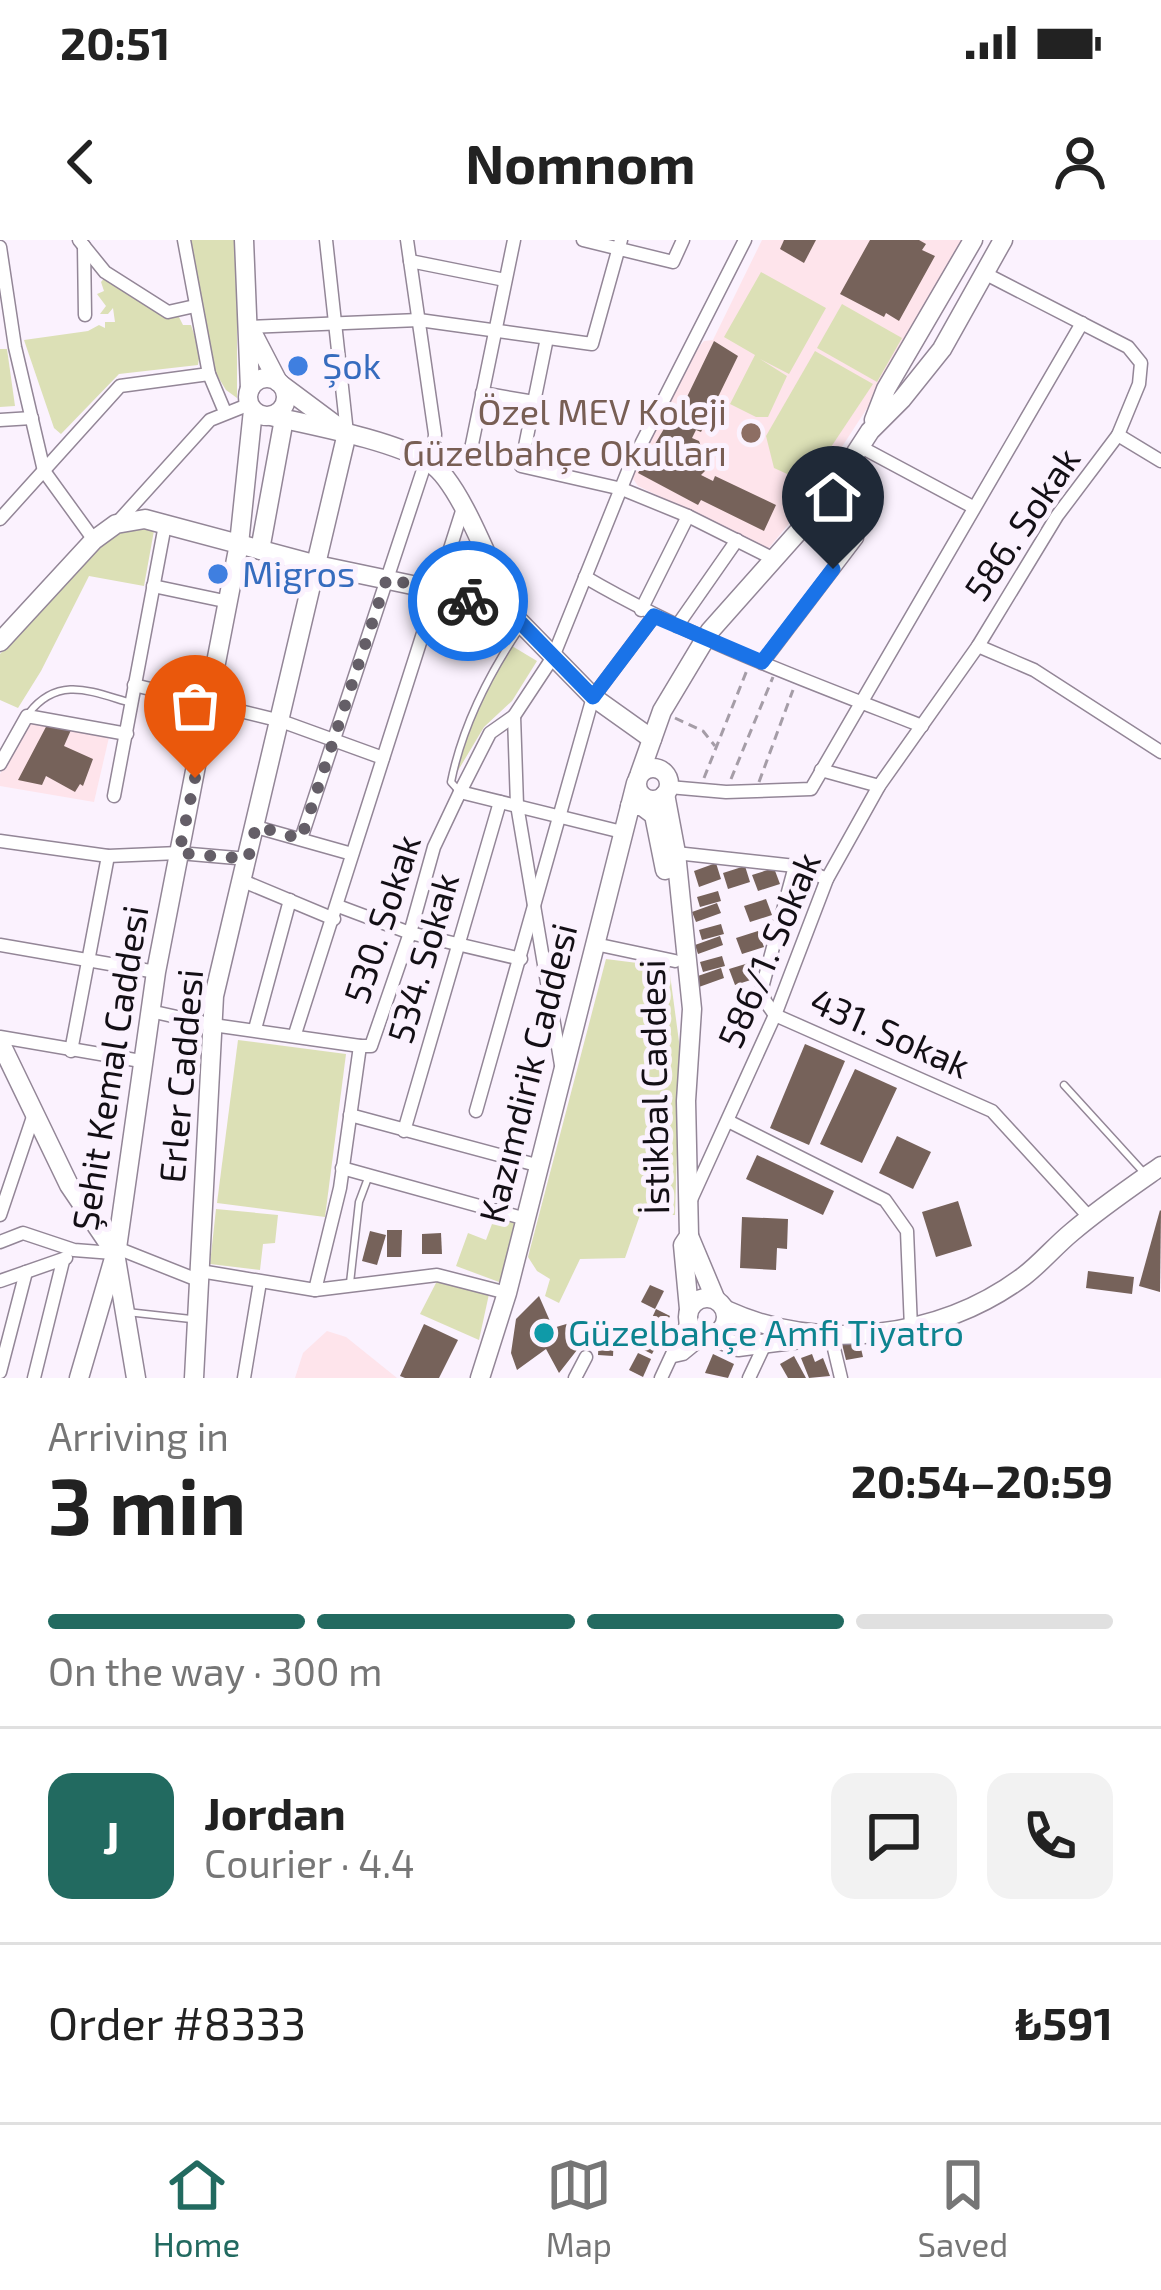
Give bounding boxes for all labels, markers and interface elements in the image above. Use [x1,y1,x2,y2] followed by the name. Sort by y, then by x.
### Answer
[60,15,170,69] text: 20:51
[48,129,114,195] icon: back
[1047,129,1113,195] icon: person
[465,130,696,195] text: Nomnom
[322,343,381,388] place label: Şok
[285,353,311,379] marker: Şok
[402,389,727,475] place label: Özel MEV Koleji Güzelbahçe Okulları
[738,420,764,446] marker: Özel MEV Koleji Güzelbahçe Okulları
[954,439,1088,608] street label: 586. Sokak
[782,446,884,569] pin
[800,464,866,530] icon: home
[408,541,528,661] courier
[242,551,355,594] place label: Migros
[205,561,231,587] marker: Migros
[435,568,501,634] icon: bike
[144,655,246,778] pin
[162,673,228,739] icon: bag
[333,829,428,1008] street label: 530. Sokak
[707,845,828,1054] street label: 586/1. Sokak
[377,868,466,1048] street label: 534. Sokak
[62,902,157,1234] street label: Şehit Kemal Caddesi
[469,919,585,1227] street label: Kazımdirik Caddesi
[629,959,676,1215] street label: İstikbal Caddesi
[149,967,210,1185] street label: Erler Caddesi
[804,977,977,1086] street label: 431. Sokak
[568,1310,964,1355] place label: Güzelbahçe Amfi Tiyatro
[531,1320,557,1346] marker: Güzelbahçe Amfi Tiyatro
[48,1412,229,1459] text: Arriving in
[851,1453,1113,1507] text: 20:54–20:59
[48,1457,246,1551] text: 3 min
[48,1647,382,1694] text: On the way · 300 m
[831,1773,957,1899] button: chat
[987,1773,1113,1899] button: phone
[204,1785,346,1839] text: Jordan
[103,1809,119,1863] text: J
[204,1839,415,1886] text: Courier · 4.4
[48,1995,306,2049] text: Order #8333
[1015,1995,1113,2049] text: ₺591
[153,2152,240,2264] tab: Home
[546,2152,612,2264] tab: Map
[918,2152,1008,2264] tab: Saved

